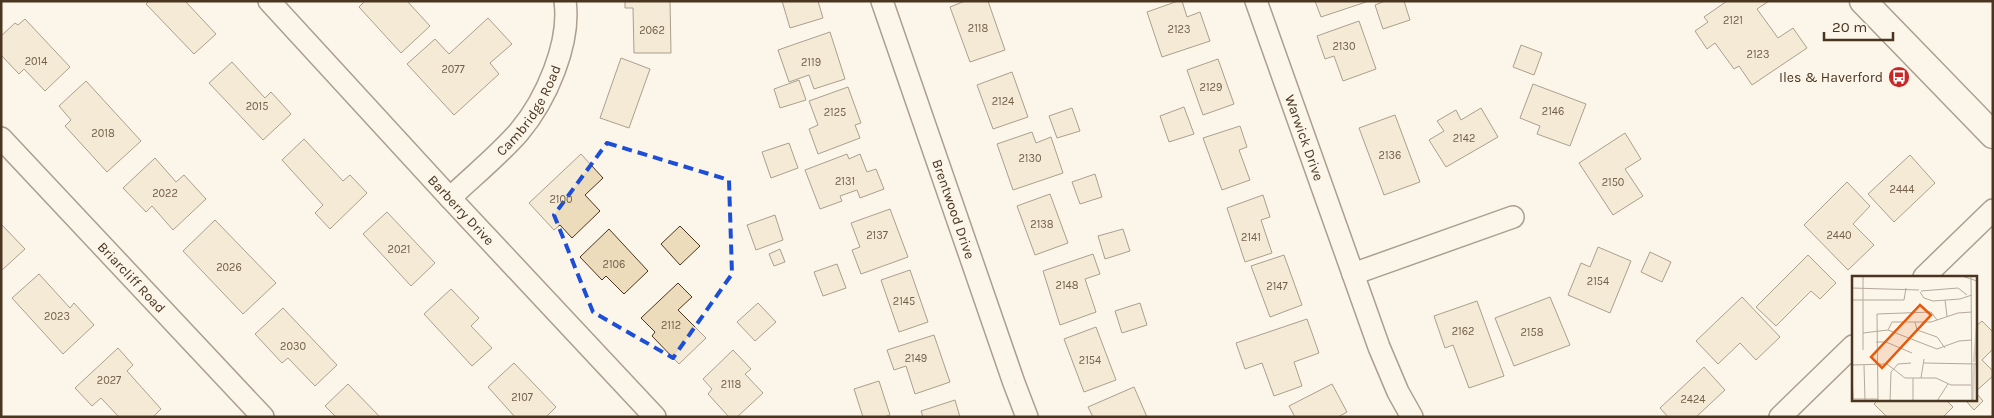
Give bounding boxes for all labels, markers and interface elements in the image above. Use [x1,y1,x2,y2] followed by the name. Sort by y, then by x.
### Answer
[1824,10,1893,42] scale bar
[1723,14,1743,27] house number: 2121
[1832,18,1867,36] text: 20 m
[968,22,988,35] house number: 2118
[1168,23,1190,36] house number: 2123
[639,24,665,37] house number: 2062
[1332,40,1356,53] house number: 2130
[1747,48,1769,61] house number: 2123
[25,55,47,68] house number: 2014
[801,56,821,69] house number: 2119
[441,63,465,76] house number: 2077
[493,63,564,159] street label: Cambridge Road
[1887,65,1911,89] bus stop icon: Iles & Haverford
[1779,69,1883,86] place label: Iles & Haverford
[1200,81,1222,94] house number: 2129
[1281,92,1328,183] street label: Warwick Drive
[992,95,1014,108] house number: 2124
[246,100,268,113] house number: 2015
[1542,105,1564,118] house number: 2146
[824,106,846,119] house number: 2125
[91,127,115,140] house number: 2018
[1453,132,1475,145] house number: 2142
[1379,149,1401,162] house number: 2136
[1018,152,1042,165] house number: 2130
[929,157,979,261] street label: Brentwood Drive
[425,171,498,249] street label: Barberry Drive
[835,175,855,188] house number: 2131
[1602,176,1624,189] house number: 2150
[1890,183,1914,196] house number: 2444
[152,187,178,200] house number: 2022
[549,193,573,206] house number: 2100
[1030,218,1054,231] house number: 2138
[866,229,888,242] house number: 2137
[1826,229,1852,242] house number: 2440
[1241,231,1261,244] house number: 2141
[94,238,169,316] street label: Briarcliff Road
[388,243,410,256] house number: 2021
[603,258,625,271] house number: 2106
[216,261,242,274] house number: 2026
[1587,275,1609,288] house number: 2154
[1852,276,1976,400] inset map
[1056,279,1079,292] house number: 2148
[1266,280,1288,293] house number: 2147
[893,295,915,308] house number: 2145
[44,310,70,323] house number: 2023
[661,319,681,332] house number: 2112
[1452,325,1474,338] house number: 2162
[1521,326,1544,339] house number: 2158
[280,340,306,353] house number: 2030
[905,352,927,365] house number: 2149
[1079,354,1101,367] house number: 2154
[97,374,121,387] house number: 2027
[721,378,741,391] house number: 2118
[511,391,533,404] house number: 2107
[1680,393,1706,406] house number: 2424

